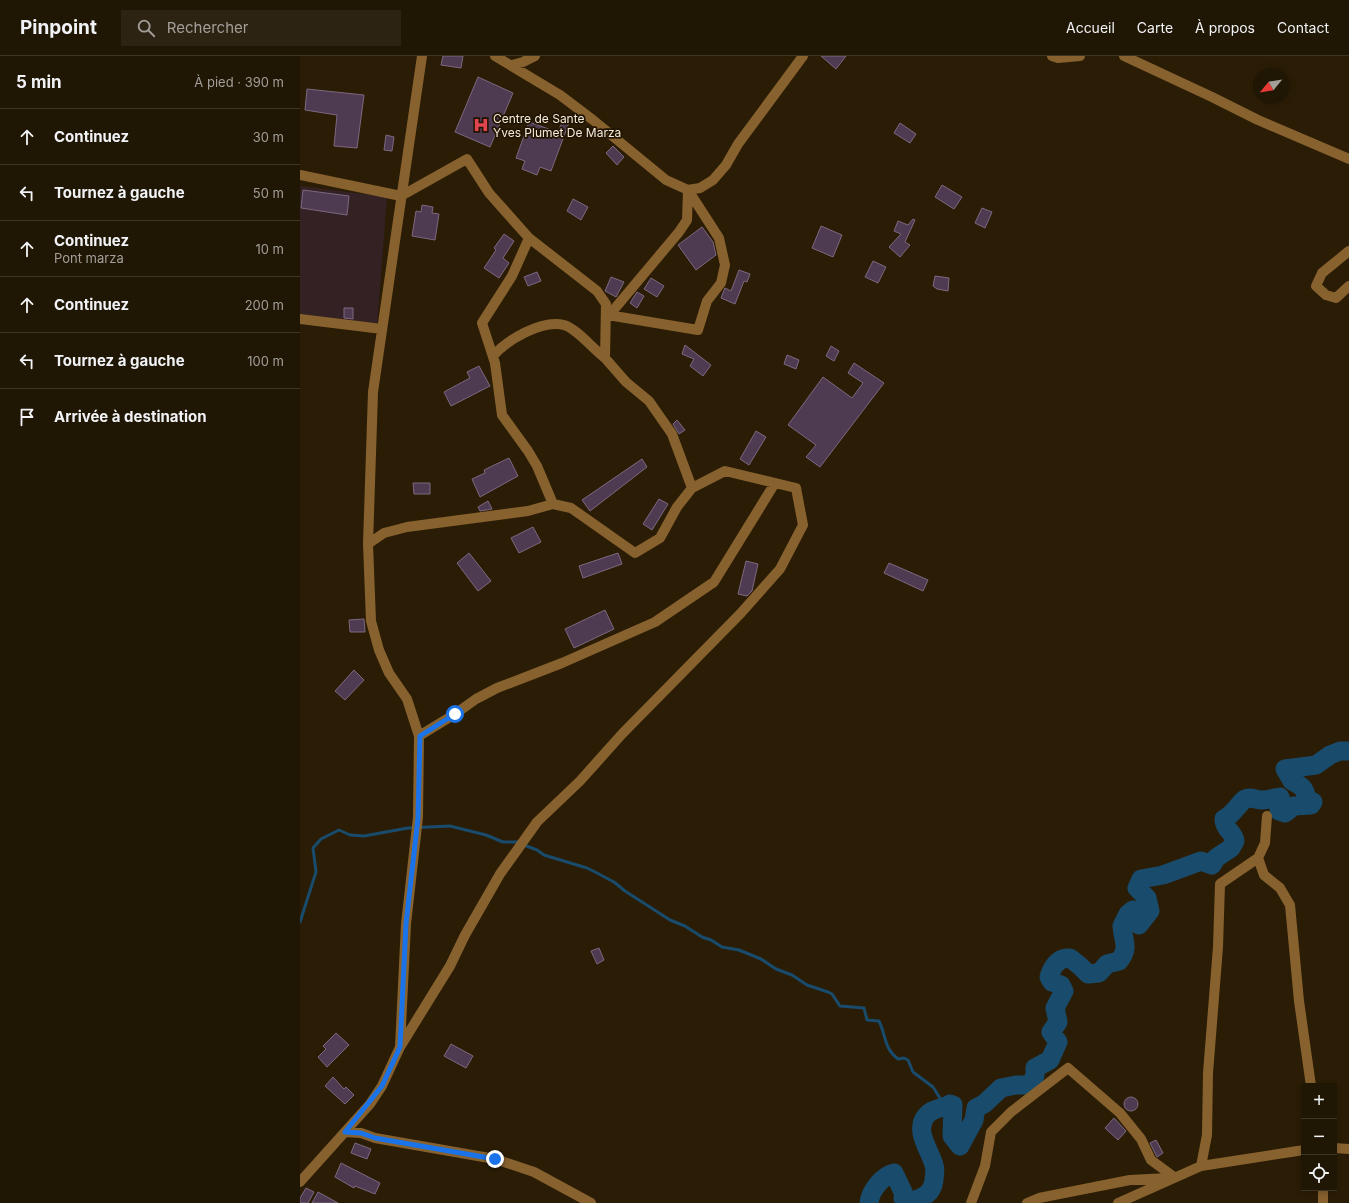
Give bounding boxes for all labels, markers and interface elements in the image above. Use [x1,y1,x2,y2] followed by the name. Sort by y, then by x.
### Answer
[121,10,401,46] search box
[20,16,97,39] text: Pinpoint
[135,17,157,39] icon: search
[167,18,248,37] text: Rechercher
[1066,19,1115,36] text: Accueil
[1137,19,1173,36] text: Carte
[1195,19,1255,36] text: À propos
[1277,19,1329,36] text: Contact
[1253,68,1289,104] north arrow
[16,72,62,92] text: 5 min
[194,74,284,90] text: À pied · 390 m
[493,111,621,140] place label: Centre de Sante Yves Plumet De Marza
[472,116,490,134] hospital icon: Centre de Sante Yves Plumet De Marza
[16,126,38,148] icon: ahead
[54,127,129,146] text: Continuez
[253,129,284,145] text: 30 m
[16,182,38,204] icon: left
[54,183,185,202] text: Tournez à gauche
[253,185,284,201] text: 50 m
[54,231,129,250] text: Continuez
[16,238,38,260] icon: ahead
[255,241,284,257] text: 10 m
[54,250,124,266] text: Pont marza
[16,294,38,316] icon: ahead
[54,295,129,314] text: Continuez
[245,297,284,313] text: 200 m
[16,350,38,372] icon: left
[54,351,185,370] text: Tournez à gauche
[247,353,284,369] text: 100 m
[16,406,38,428] icon: arrive
[54,407,207,426] text: Arrivée à destination
[446,705,464,723] route start
[1301,1083,1337,1191] map controls
[1301,1083,1337,1119] button: +
[1301,1119,1337,1155] button: −
[486,1150,504,1168] route end
[1301,1155,1337,1191] button: locate

